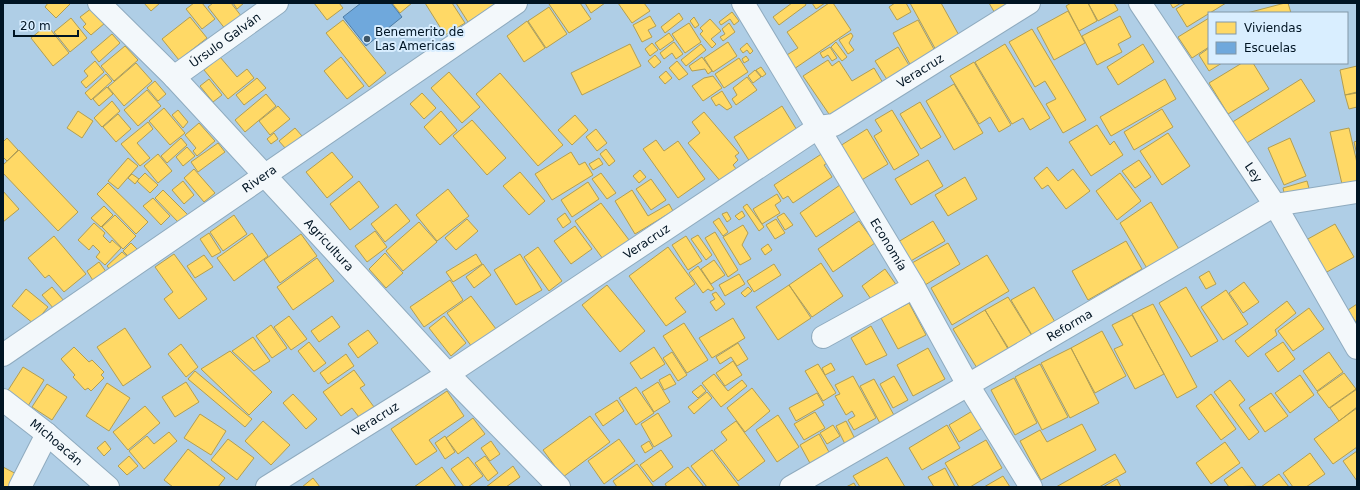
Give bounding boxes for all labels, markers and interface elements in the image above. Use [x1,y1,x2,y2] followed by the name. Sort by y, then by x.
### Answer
[186,10,263,70] street label: Úrsulo Galván
[14,12,78,38] scale bar
[1208,12,1348,64] legend
[20,19,51,33] text: 20 m
[1244,21,1302,35] text: Viviendas
[375,25,464,53] place label: Benemerito de Las Americas
[362,34,372,44] marker: Benemerito de Las Americas
[1244,41,1296,55] text: Escuelas
[894,51,946,91] street label: Veracruz
[1242,160,1265,185] street label: Ley
[240,162,279,196] street label: Rivera
[301,216,357,274] street label: Agricultura
[867,216,910,273] street label: Economía
[621,221,672,262] street label: Veracruz
[1044,307,1095,344] street label: Reforma
[350,399,402,439] street label: Veracruz
[27,416,85,468] street label: Michoacán

